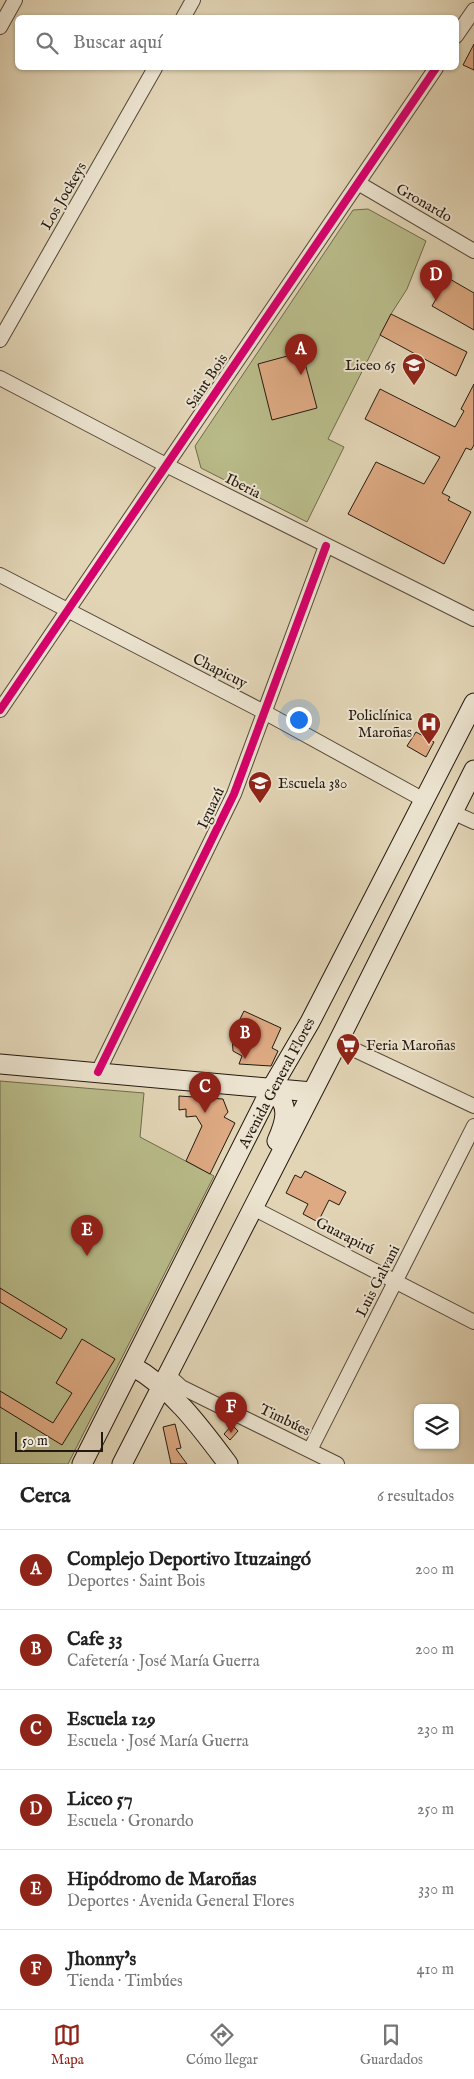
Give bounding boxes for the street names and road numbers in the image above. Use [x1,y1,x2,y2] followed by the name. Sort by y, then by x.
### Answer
[37,159,91,233] street label: Los Jockeys
[393,179,455,227] street label: Gronardo
[182,350,232,412] street label: Saint Bois
[222,469,264,503] street label: Iberia
[189,649,251,693] street label: Chapicuy
[193,784,229,832] street label: Iguazú
[234,1014,319,1152] street label: Avenida General Flores
[312,1213,378,1259] street label: Guarapirú
[352,1242,404,1320] street label: Luis Galvani
[256,1400,314,1440] street label: Timbúes

